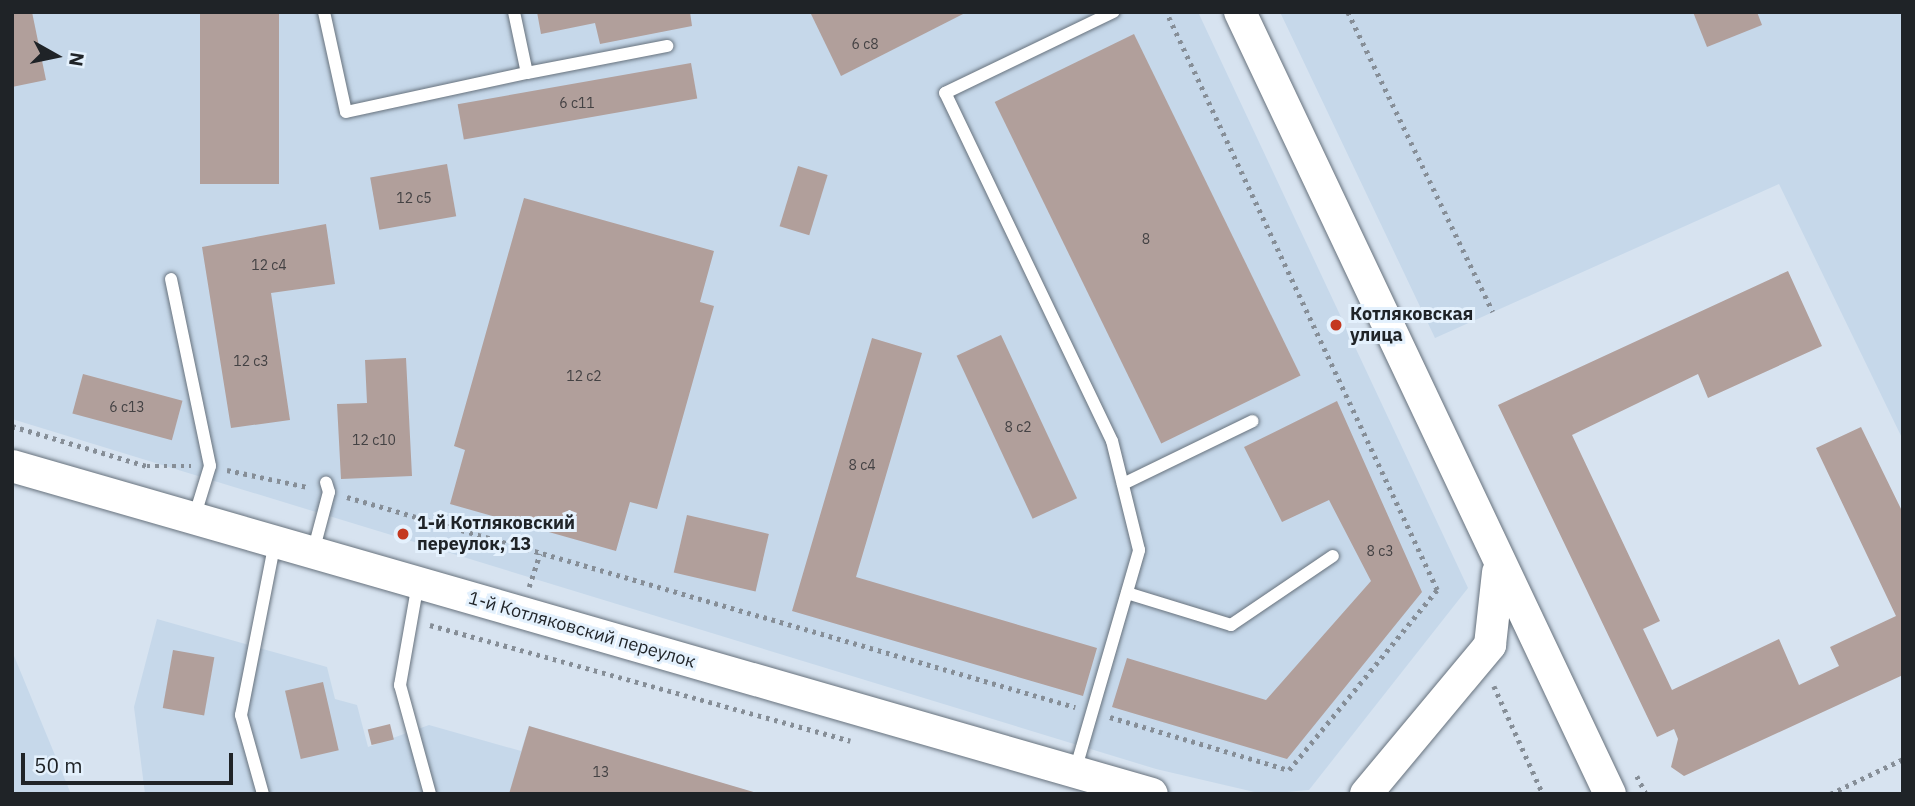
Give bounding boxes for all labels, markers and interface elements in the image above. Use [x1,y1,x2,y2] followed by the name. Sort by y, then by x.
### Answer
[21,21,91,91] north arrow
[851,36,879,52] house number: 6 с8
[64,51,90,68] text: N
[559,95,595,111] house number: 6 с11
[396,190,432,206] house number: 12 с5
[1142,231,1150,247] house number: 8
[251,257,287,273] house number: 12 с4
[1350,304,1473,346] place label: Котляковская улица
[1328,317,1344,333] marker: Котляковская улица
[233,353,269,369] house number: 12 с3
[566,368,602,384] house number: 12 с2
[109,399,145,415] house number: 6 с13
[1004,419,1032,435] house number: 8 с2
[352,432,396,448] house number: 12 с10
[848,457,876,473] house number: 8 с4
[417,513,575,556] place label: 1-й Котляковский переулок, 13
[395,526,411,542] marker: 1-й Котляковский переулок, 13
[1366,543,1394,559] house number: 8 с3
[466,587,698,673] street label: 1-й Котляковский переулок
[24,740,236,784] scale bar
[34,751,83,779] text: 50 m
[593,764,609,780] house number: 13

